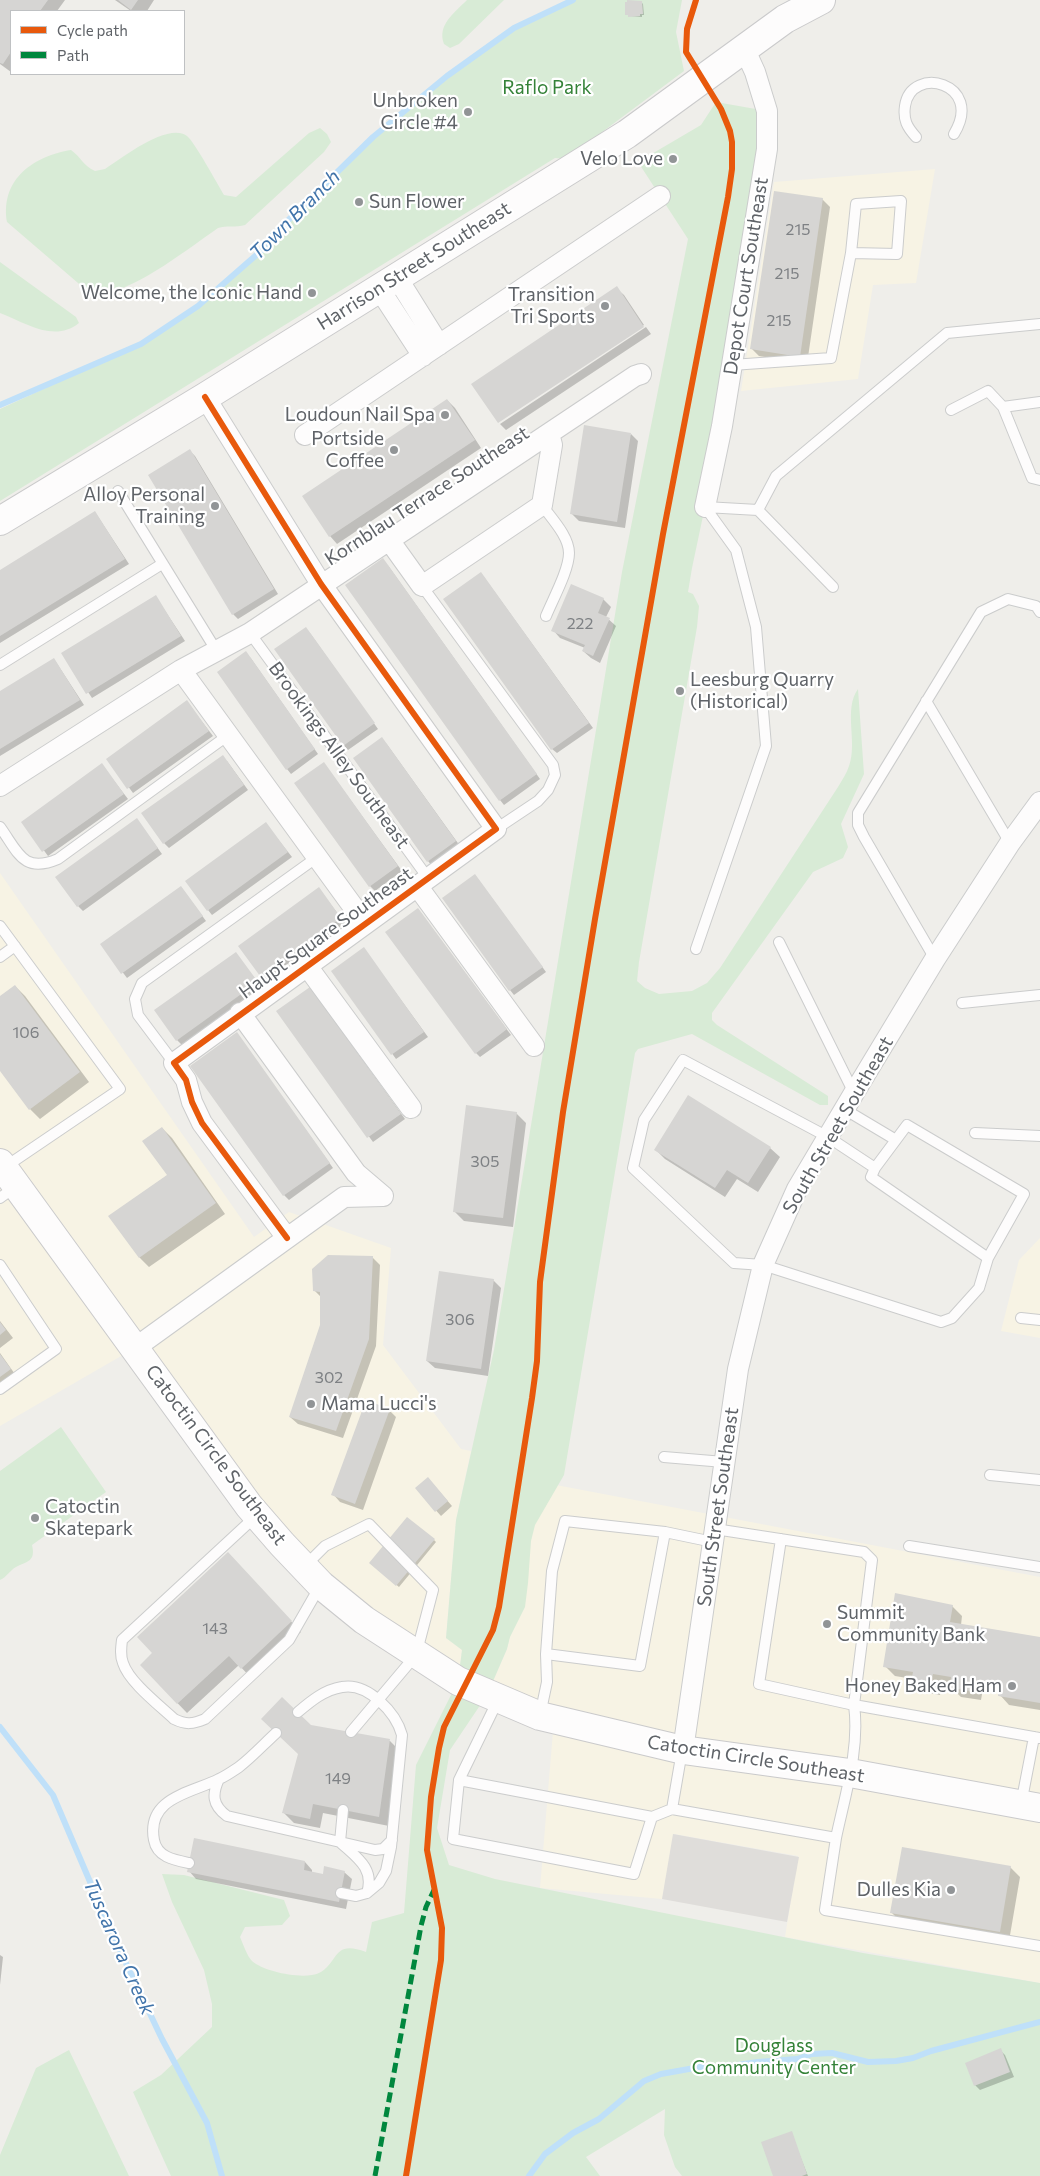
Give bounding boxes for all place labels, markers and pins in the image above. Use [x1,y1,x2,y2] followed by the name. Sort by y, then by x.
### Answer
[373,90,458,134] place label: Unbroken Circle #4
[462,106,474,118] marker: Unbroken Circle #4
[580,148,663,170] place label: Velo Love
[667,153,679,165] marker: Velo Love
[369,191,465,213] place label: Sun Flower
[353,196,365,208] marker: Sun Flower
[81,282,302,304] place label: Welcome, the Iconic Hand
[508,284,595,328] place label: Transition Tri Sports
[306,287,318,299] marker: Welcome, the Iconic Hand
[599,300,611,312] marker: Transition Tri Sports
[285,404,435,426] place label: Loudoun Nail Spa
[439,409,451,421] marker: Loudoun Nail Spa
[311,428,384,472] place label: Portside Coffee
[388,444,400,456] marker: Portside Coffee
[83,484,205,528] place label: Alloy Personal Training
[209,500,221,512] marker: Alloy Personal Training
[690,669,834,713] place label: Leesburg Quarry (Historical)
[674,685,686,697] marker: Leesburg Quarry (Historical)
[321,1393,437,1415] place label: Mama Lucci's
[305,1398,317,1410] marker: Mama Lucci's
[45,1496,133,1540] place label: Catoctin Skatepark
[29,1512,41,1524] marker: Catoctin Skatepark
[837,1602,986,1646] place label: Summit Community Bank
[821,1618,833,1630] marker: Summit Community Bank
[845,1675,1002,1697] place label: Honey Baked Ham
[1006,1680,1018,1692] marker: Honey Baked Ham
[857,1879,941,1901] place label: Dulles Kia
[945,1884,957,1896] marker: Dulles Kia

